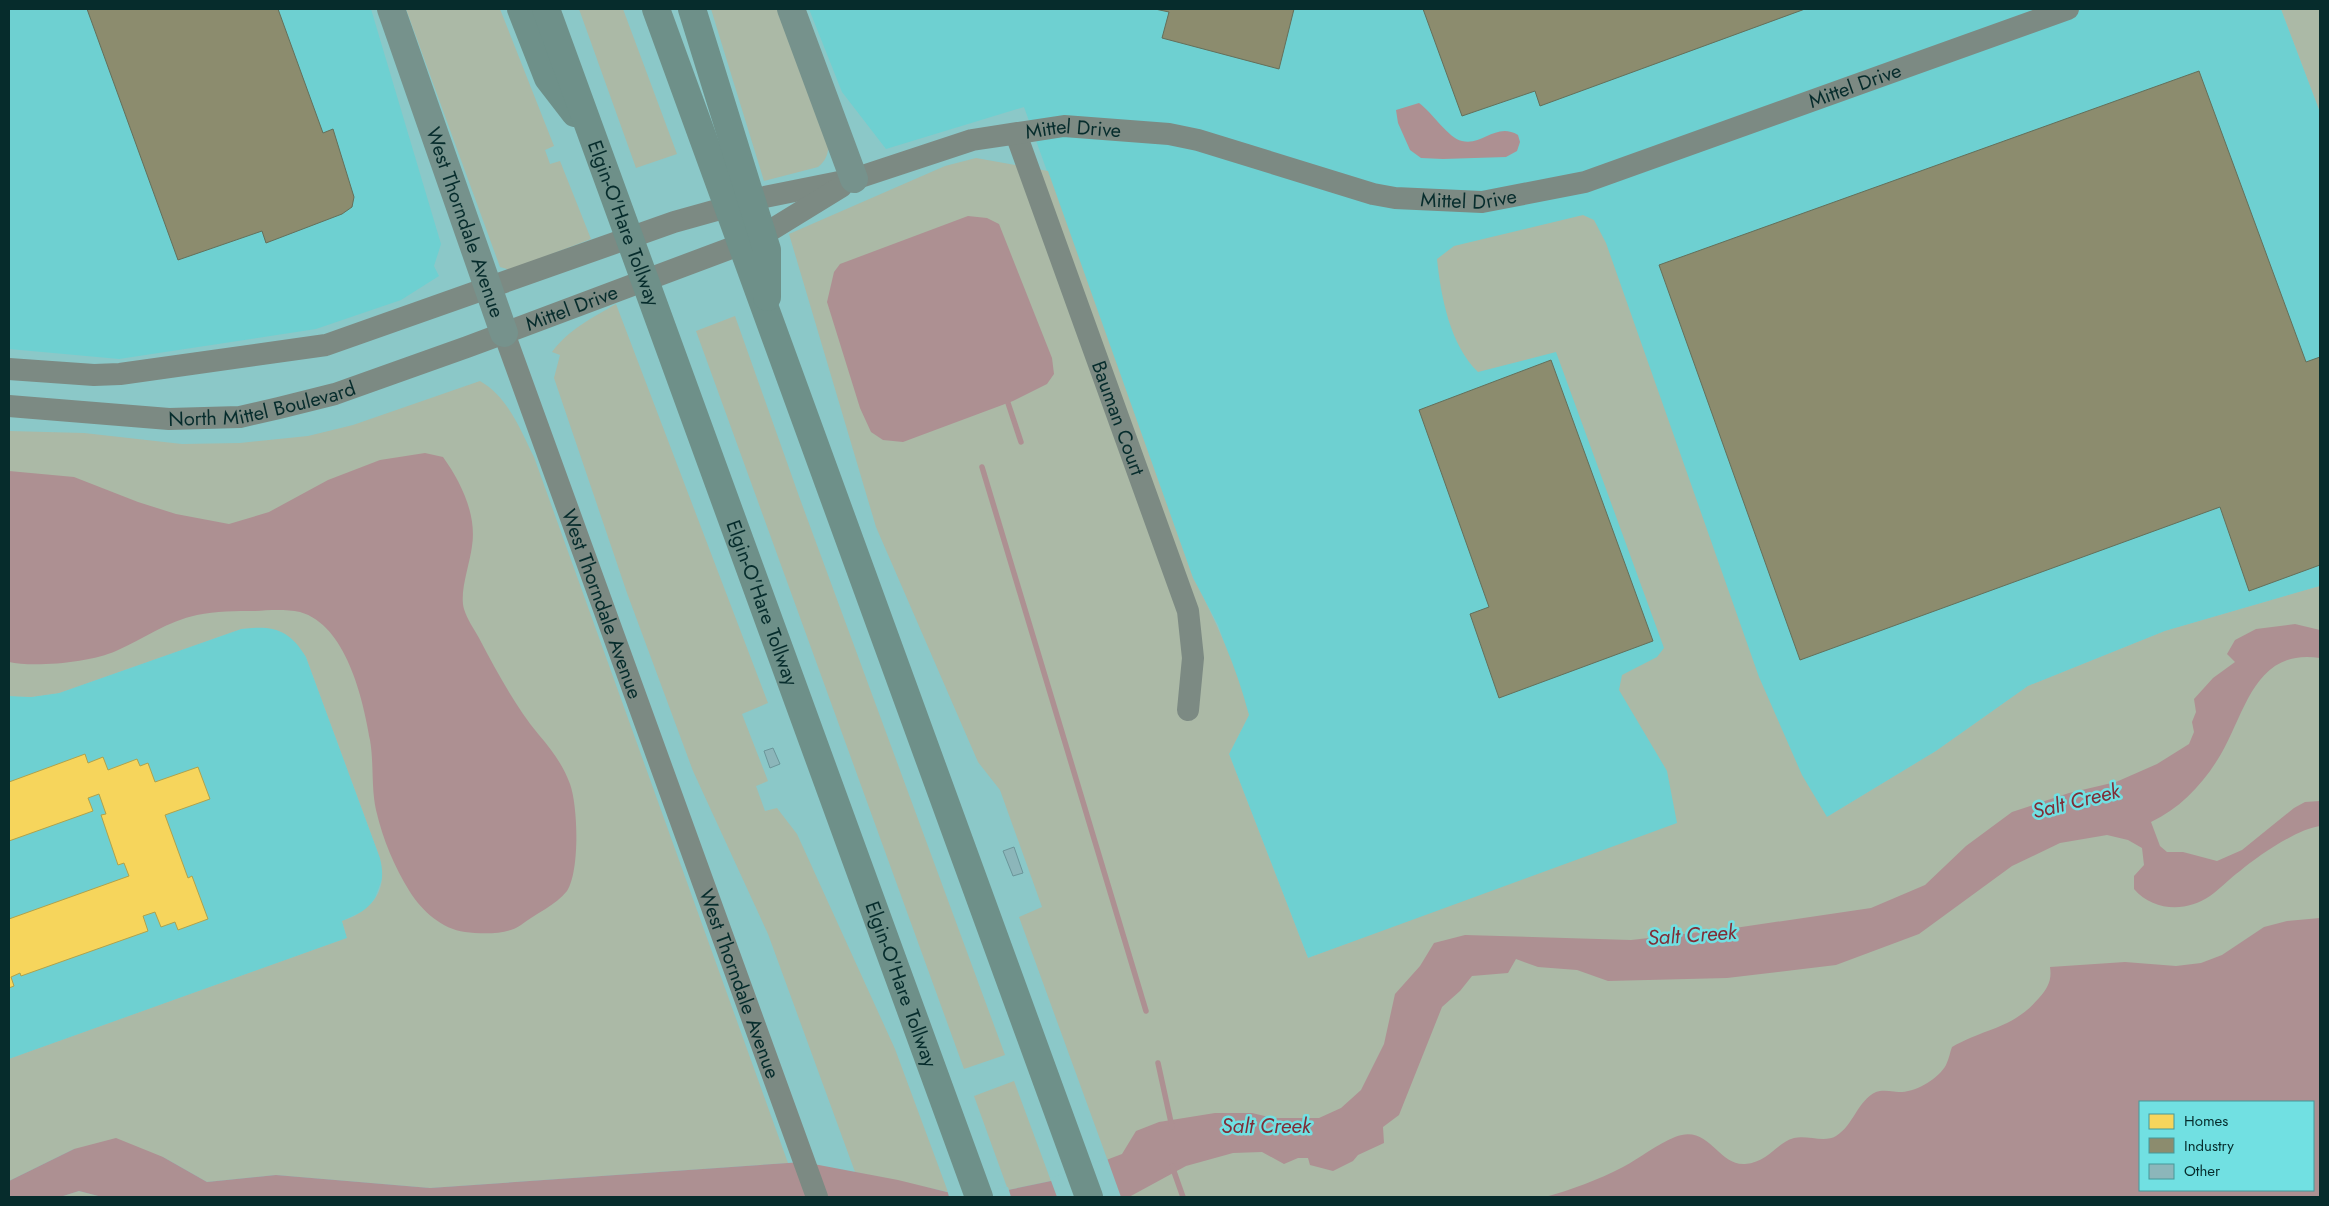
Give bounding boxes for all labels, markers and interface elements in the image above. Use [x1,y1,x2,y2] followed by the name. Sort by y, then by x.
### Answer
[1805,56,1905,116] street label: Mittel Drive
[1023,112,1122,147] street label: Mittel Drive
[418,123,512,322] street label: West Thorndale Avenue
[580,136,667,311] street label: Elgin-O'Hare Tollway
[1420,182,1519,217] street label: Mittel Drive
[521,278,622,339] street label: Mittel Drive
[1084,357,1152,480] street label: Bauman Court
[168,374,360,434] street label: North Mittel Boulevard
[554,505,649,703] street label: West Thorndale Avenue
[718,516,806,690] street label: Elgin-O'Hare Tollway
[2029,775,2124,826] water label: Salt Creek
[692,885,787,1083] street label: West Thorndale Avenue
[857,897,945,1072] street label: Elgin-O'Hare Tollway
[1646,917,1739,953] water label: Salt Creek
[2139,1101,2314,1191] legend
[2184,1110,2228,1132] text: Homes
[1221,1111,1312,1141] water label: Salt Creek
[2184,1135,2234,1157] text: Industry
[2184,1160,2221,1182] text: Other

